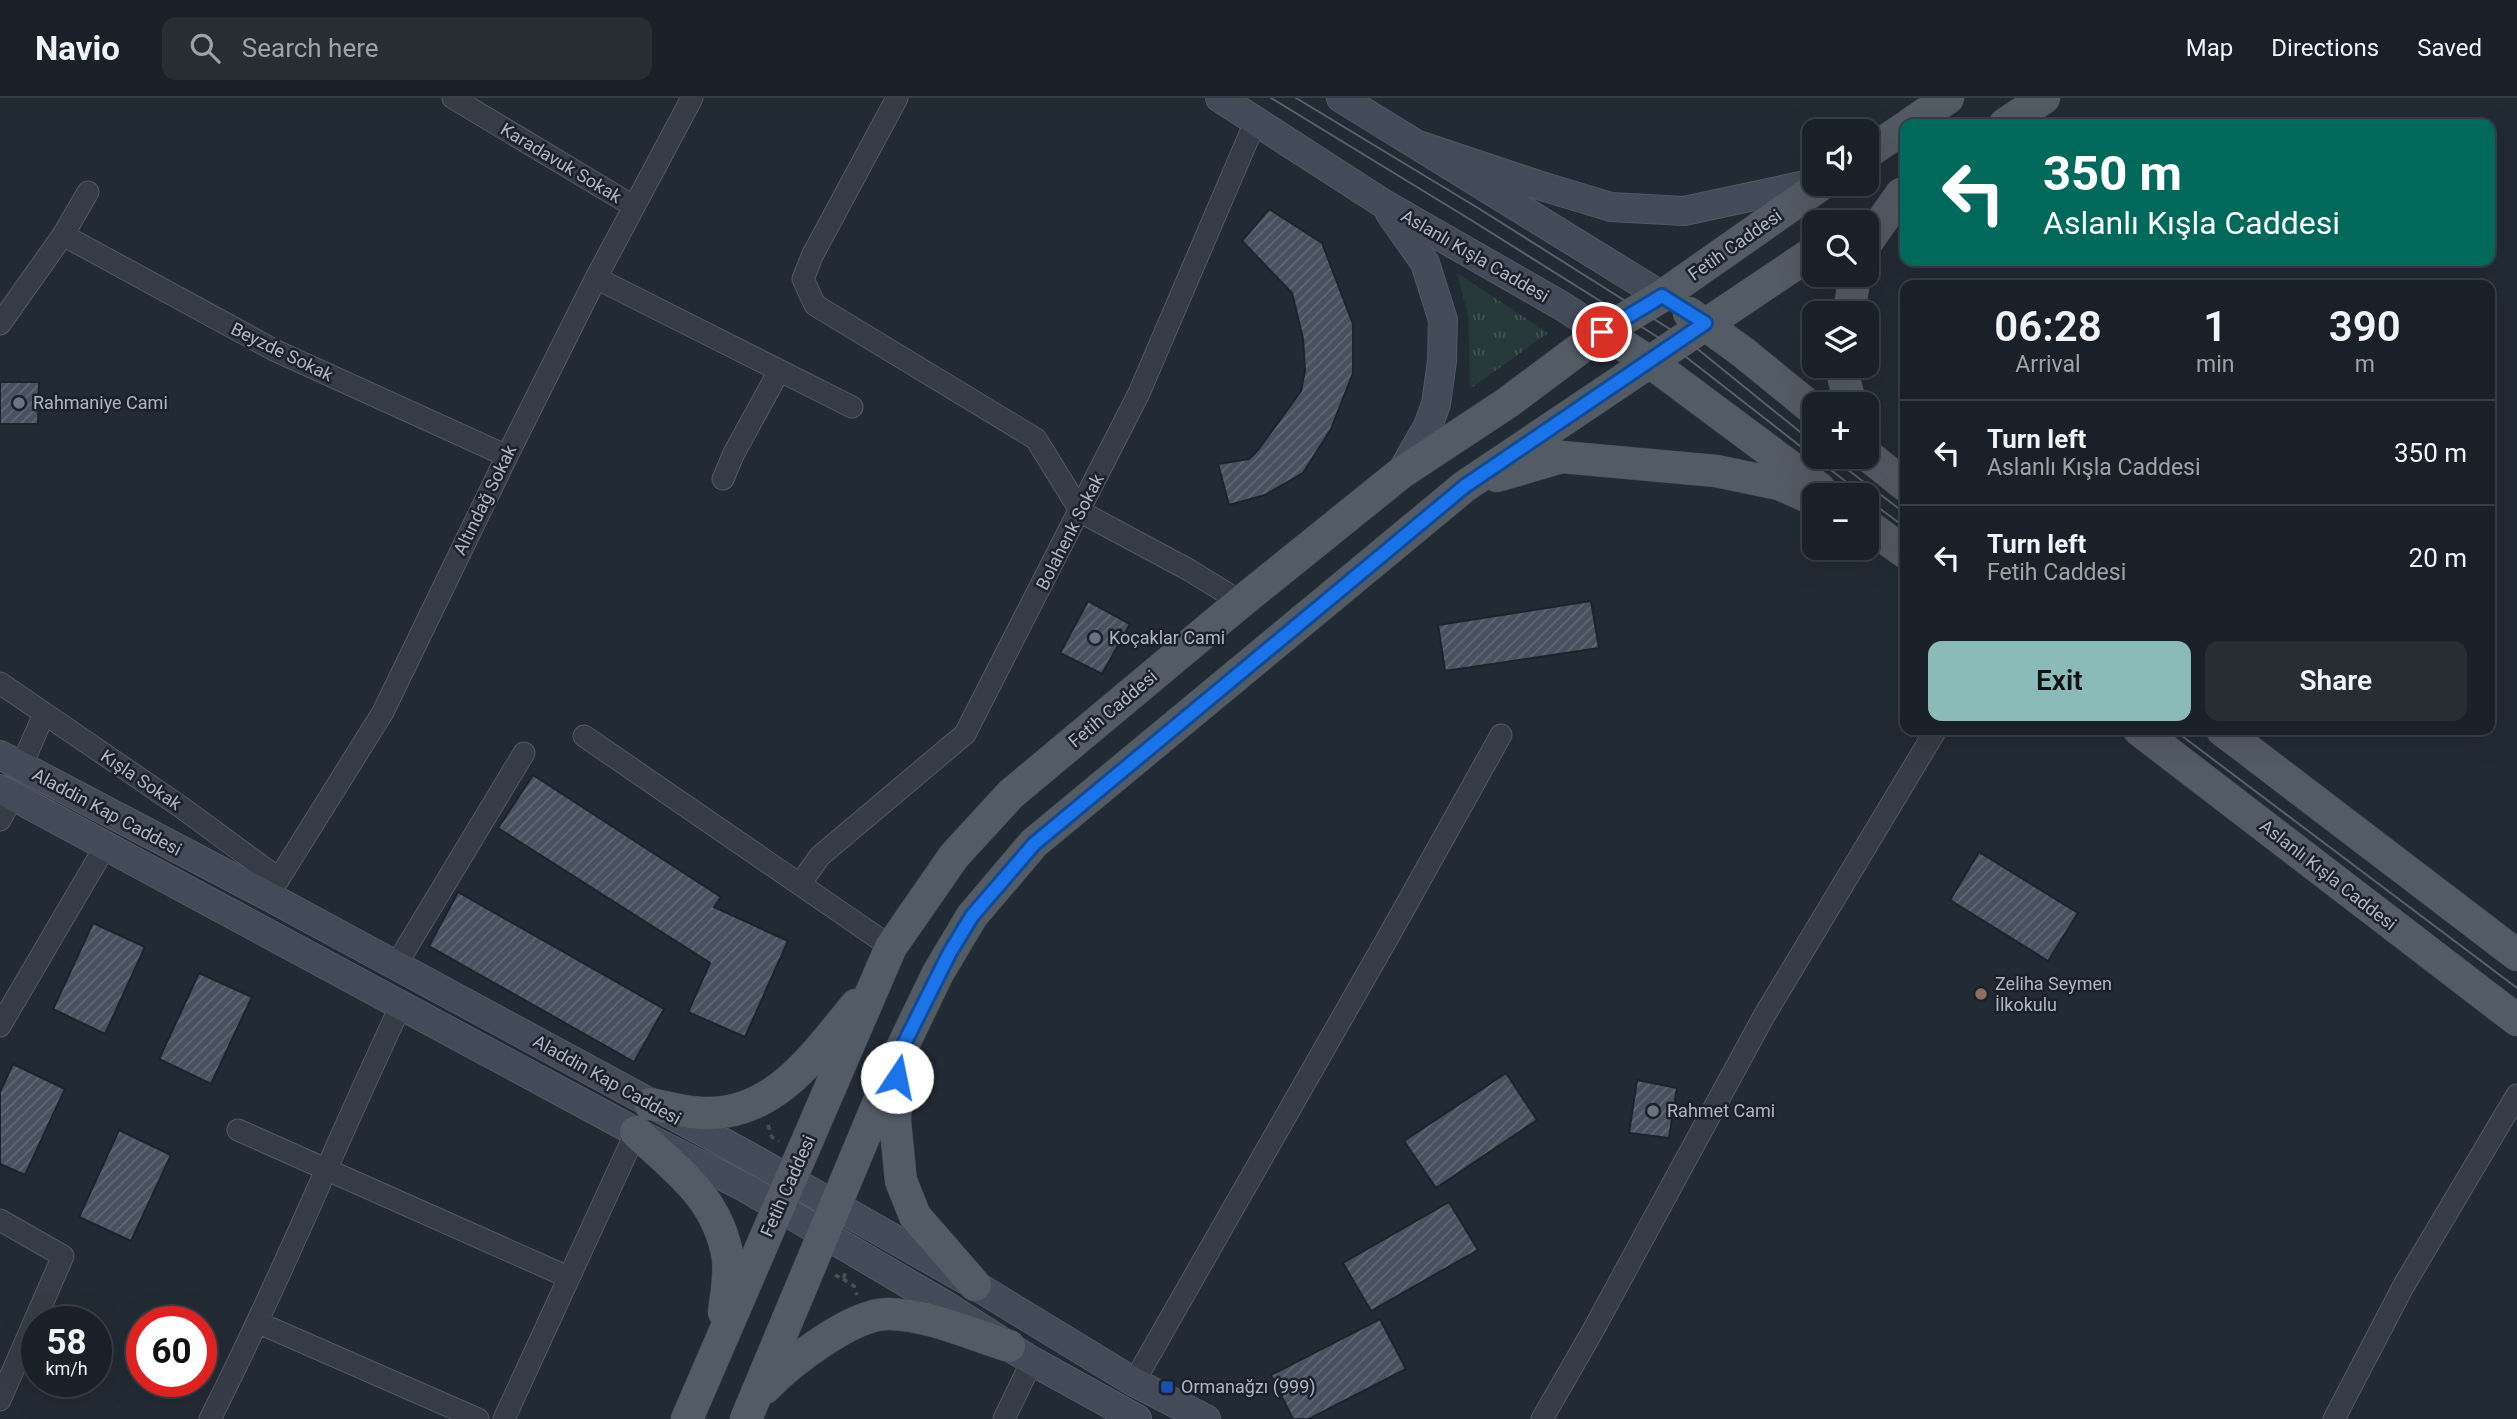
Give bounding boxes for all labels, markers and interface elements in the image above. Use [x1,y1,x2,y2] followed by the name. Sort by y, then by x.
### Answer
[162,17,652,80] search box
[35,29,120,68] text: Navio
[186,29,224,67] icon: search
[242,33,379,63] text: Search here
[2186,34,2233,62] text: Map
[2271,34,2379,62] text: Directions
[2417,34,2482,62] text: Saved
[497,118,626,207] street label: Karadavuk Sokak
[1802,119,1879,560] map controls
[1802,119,1879,196] button: sound
[2043,145,2182,202] text: 350 m
[1928,147,2019,238] icon: left
[2043,204,2340,242] text: Aslanlı Kışla Caddesi
[1398,205,1553,306] street label: Aslanlı Kışla Caddesi
[1684,205,1785,284] street label: Fetih Caddesi
[1802,210,1879,287] button: search
[1802,301,1879,378] button: layers
[1572,302,1632,362] pin
[1994,302,2102,351] text: 06:28
[2203,302,2227,351] text: 1
[2329,302,2401,351] text: 390
[1583,313,1621,351] icon: arrive
[228,318,338,386] street label: Beyzde Sokak
[2015,351,2081,378] text: Arrival
[2196,351,2234,378] text: min
[2355,351,2375,378] text: m
[33,392,168,413] place label: Rahmaniye Cami
[1802,392,1879,469] button: +
[11,395,27,411] marker: Rahmaniye Cami
[1987,424,2086,454] text: Turn left
[1928,434,1966,472] icon: left
[2394,438,2467,468] text: 350 m
[449,441,521,558] street label: Altındağ Sokak
[1987,454,2201,481] text: Aslanlı Kışla Caddesi
[1031,469,1108,593] street label: Bolahenk Sokak
[1802,483,1879,560] button: −
[1987,529,2086,559] text: Turn left
[1928,539,1966,577] icon: left
[2409,543,2467,573] text: 20 m
[1987,559,2126,586] text: Fetih Caddesi
[1109,627,1225,648] place label: Koçaklar Cami
[1087,630,1103,646] marker: Koçaklar Cami
[1928,641,2191,721] button: Exit
[2205,641,2467,721] button: Share
[1064,666,1161,752] street label: Fetih Caddesi
[97,745,186,815] street label: Kışla Sokak
[29,763,185,860] street label: Aladdin Kap Caddesi
[2256,815,2401,934] street label: Aslanlı Kışla Caddesi
[1995,973,2112,1015] place label: Zeliha Seymen İlkokulu
[1973,986,1989,1002] marker: Zeliha Seymen İlkokulu
[530,1030,685,1129] street label: Aladdin Kap Caddesi
[860,1040,934,1114] position arrow
[1667,1100,1775,1121] place label: Rahmet Cami
[1645,1103,1661,1119] marker: Rahmet Cami
[756,1132,819,1240] street label: Fetih Caddesi
[126,1306,217,1397] speed limit sign: 60
[46,1322,87,1363] text: 58
[45,1358,88,1379] text: km/h
[1181,1376,1316,1398] place label: Ormanağzı (999)
[1159,1379,1175,1395] marker: Ormanağzı (999)

